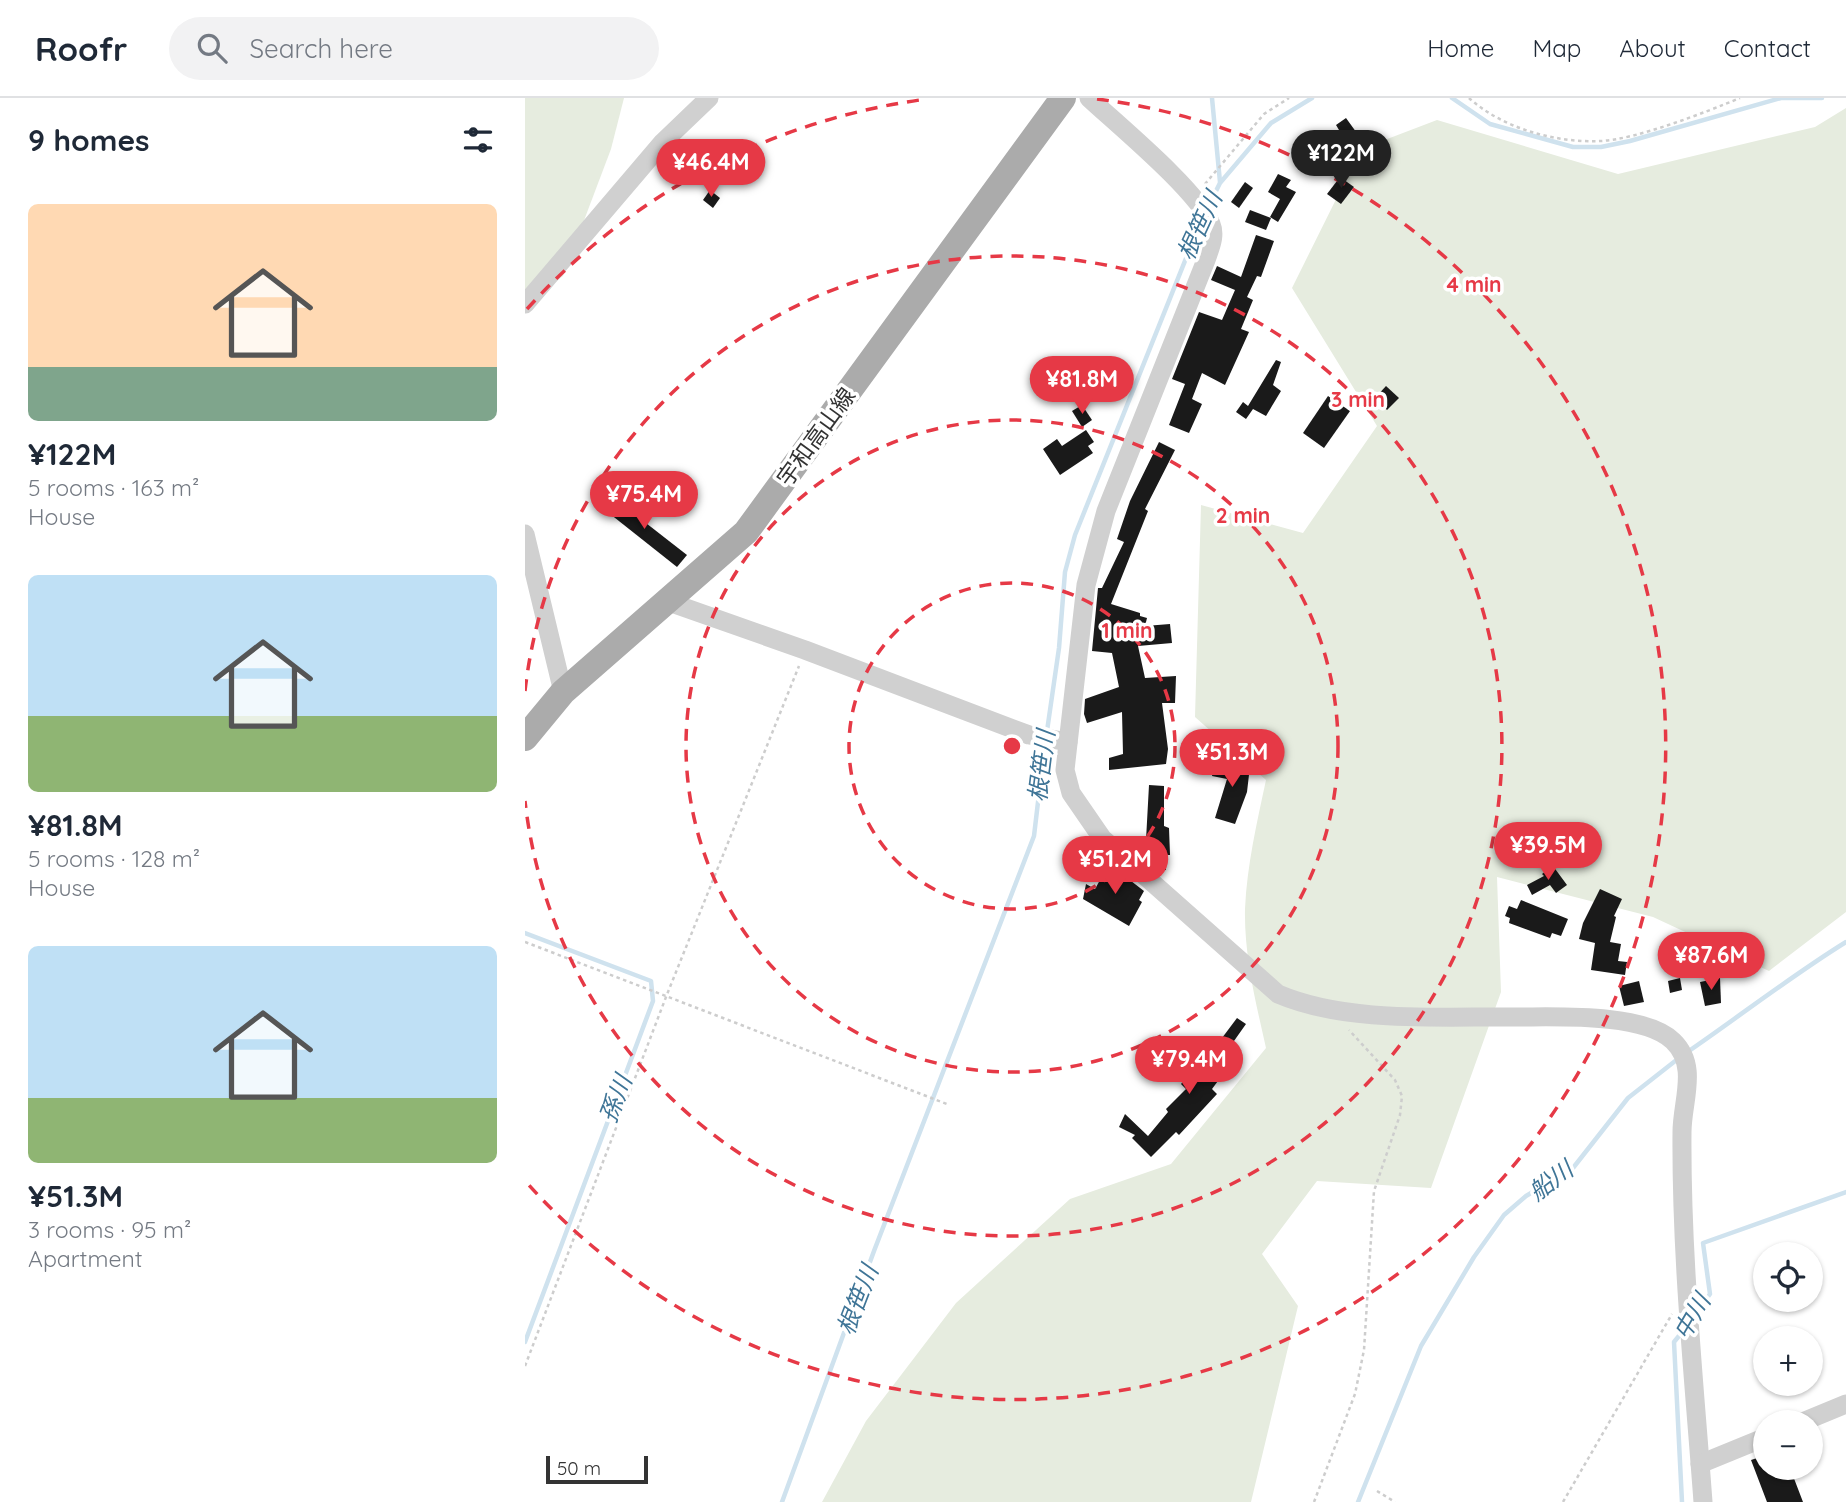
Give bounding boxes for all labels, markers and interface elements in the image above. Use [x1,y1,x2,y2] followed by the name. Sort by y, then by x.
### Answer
[169,17,659,80] search box
[35,28,127,69] text: Roofr
[193,29,231,67] icon: search
[249,32,393,65] text: Search here
[1427,33,1494,63] text: Home
[1532,33,1581,63] text: Map
[1619,33,1686,63] text: About
[1724,33,1811,63] text: Contact
[28,121,150,159] text: 9 homes
[459,121,497,159] icon: filters
[1292,130,1390,190] pin: ¥122M
[1307,138,1375,167] text: ¥122M
[654,140,768,199] pin: ¥46.4M
[672,147,750,176] text: ¥46.4M
[1170,184,1229,265] water label: 根笹川
[200,250,326,376] icon: home
[1446,271,1502,297] text: 4 min
[1025,356,1139,416] pin: ¥81.8M
[1046,364,1118,393] text: ¥81.8M
[770,382,861,492] street label: 宇和高山線
[1331,386,1385,412] text: 3 min
[28,435,116,473] text: ¥122M
[587,472,701,531] pin: ¥75.4M
[28,473,199,502] text: 5 rooms · 163 m²
[606,479,682,508] text: ¥75.4M
[28,502,95,531] text: House
[1216,502,1270,528] text: 2 min
[1102,617,1152,643] text: 1 min
[200,621,326,747] icon: home
[1022,725,1061,803] water label: 根笹川
[1175,730,1289,789] pin: ¥51.3M
[1000,734,1024,758] centre of rings
[1196,737,1268,766] text: ¥51.3M
[28,806,122,844] text: ¥81.8M
[1491,822,1605,882] pin: ¥39.5M
[1510,830,1586,859] text: ¥39.5M
[1058,836,1172,896] pin: ¥51.2M
[28,844,200,873] text: 5 rooms · 128 m²
[1078,844,1152,873] text: ¥51.2M
[28,873,95,902] text: House
[1654,932,1768,992] pin: ¥87.6M
[1674,940,1748,969] text: ¥87.6M
[200,992,326,1118] icon: home
[1132,1037,1246,1096] pin: ¥79.4M
[1151,1044,1227,1073] text: ¥79.4M
[592,1068,639,1126] water label: 孫川
[1522,1152,1581,1207] water label: 船川
[28,1177,123,1215] text: ¥51.3M
[28,1215,191,1244] text: 3 rooms · 95 m²
[1753,1242,1823,1480] map controls
[1753,1242,1823,1312] button: locate
[28,1244,142,1273] text: Apartment
[830,1258,885,1339] water label: 根笹川
[1666,1286,1718,1345] water label: 中川
[1753,1326,1823,1396] button: +
[1753,1410,1823,1480] button: −
[546,1453,647,1485] scale bar
[557,1456,601,1480] text: 50 m

